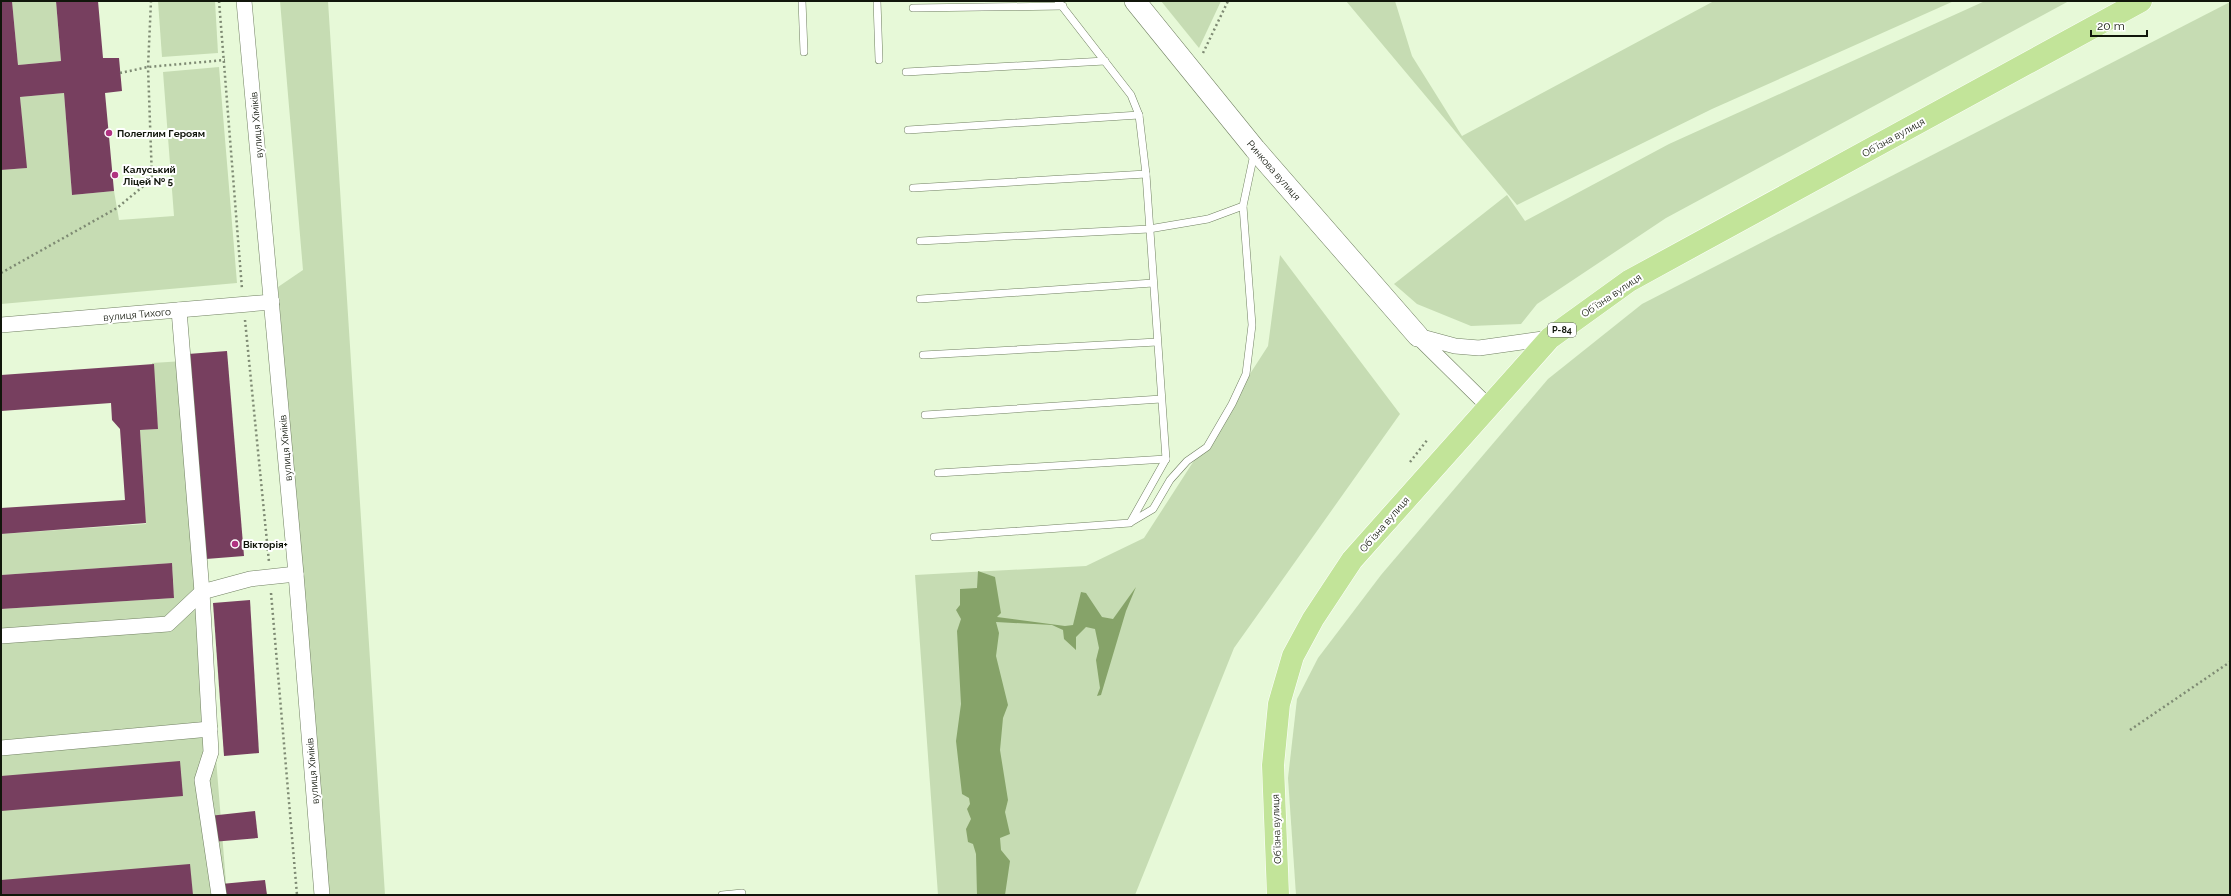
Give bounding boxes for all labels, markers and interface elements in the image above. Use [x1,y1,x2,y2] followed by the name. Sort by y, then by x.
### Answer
[2091,12,2147,38] scale bar
[2097,19,2125,33] text: 20 m
[248,91,265,158] street label: вулиця Хіміків
[1860,116,1926,159] street label: Обʼїзна вулиця
[104,128,114,138] marker: Полеглим Героям
[117,128,205,139] place label: Полеглим Героям
[1245,138,1303,202] street label: Ринкова вулиця
[123,164,176,187] place label: Калуський Ліцей № 5
[110,170,120,180] marker: Калуський Ліцей № 5
[1579,271,1643,319] street label: Обʼїзна вулиця
[103,306,171,323] street label: вулиця Тихого
[1548,323,1576,337] road number: Р-84
[277,414,294,481] street label: вулиця Хіміків
[1357,494,1411,554] street label: Обʼїзна вулиця
[230,539,240,549] marker: Вікторія+
[243,539,288,550] place label: Вікторія+
[304,737,321,804] street label: вулиця Хіміків
[1270,794,1283,864] street label: Обʼїзна вулиця

